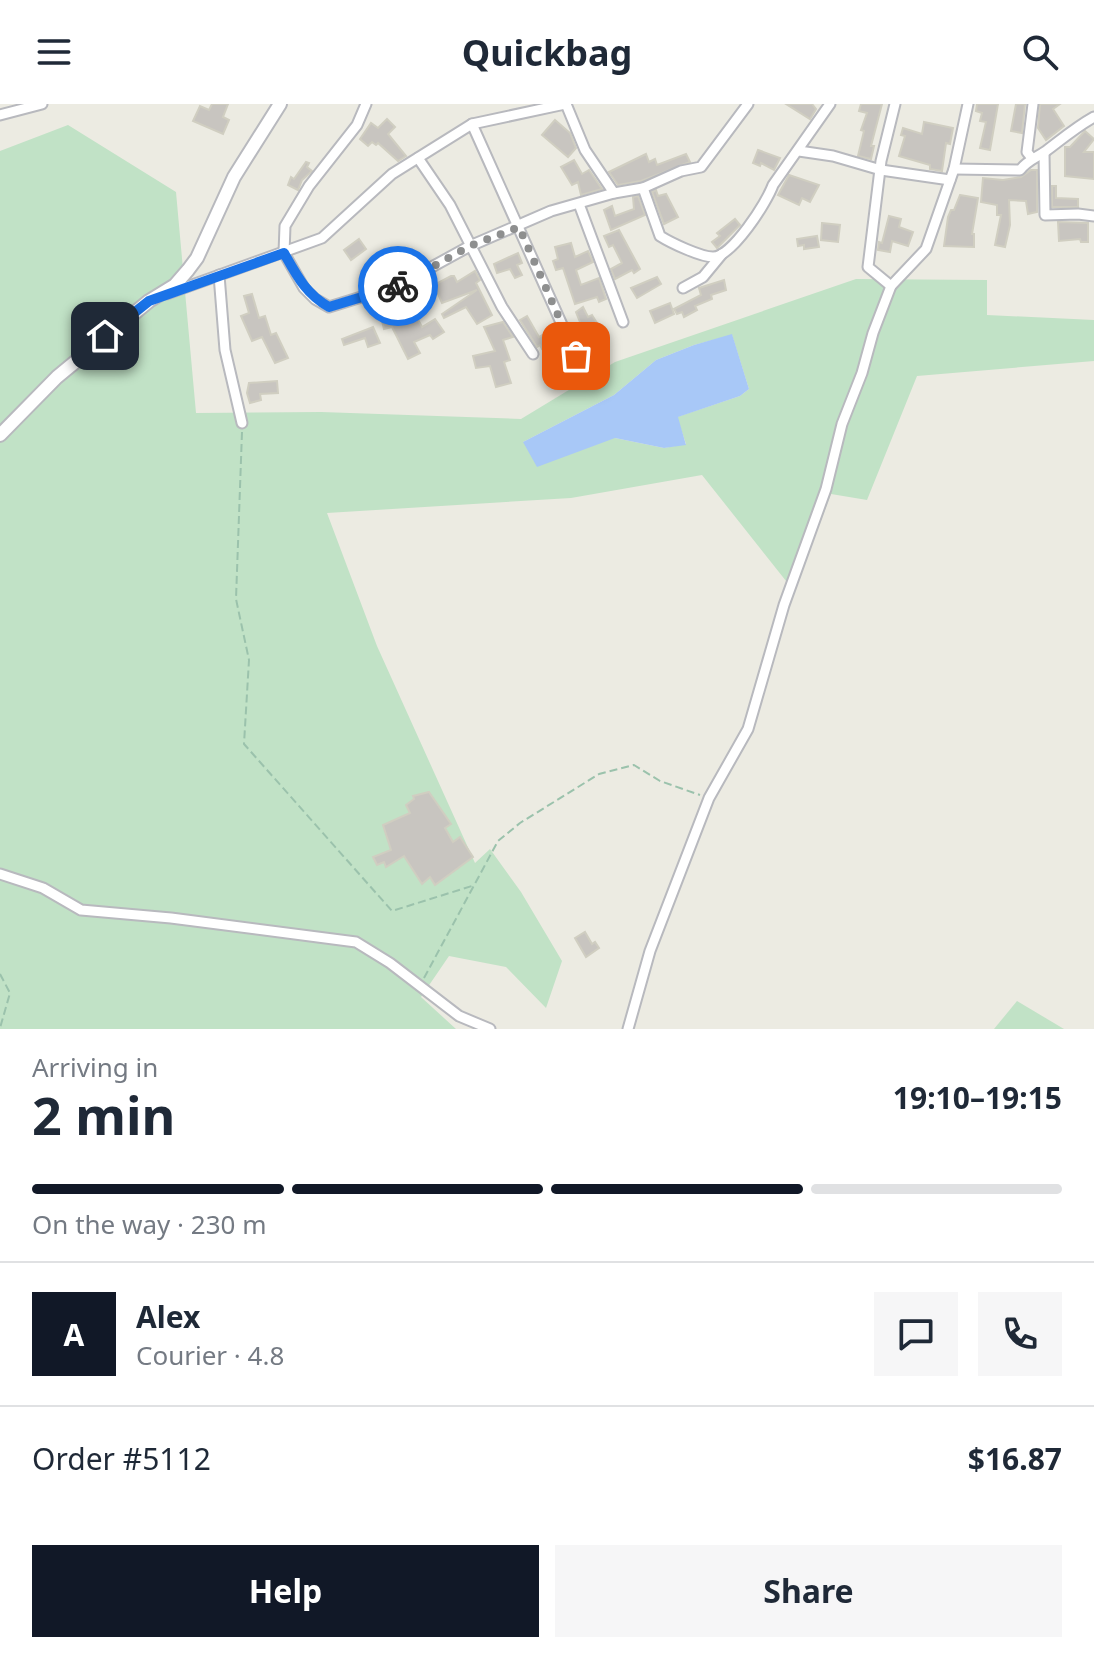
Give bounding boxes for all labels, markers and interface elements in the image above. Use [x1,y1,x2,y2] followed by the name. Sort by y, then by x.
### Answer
[462,28,632,77] text: Quickbag
[32,30,76,74] icon: menu
[1018,30,1062,74] icon: search
[358,246,438,326] courier
[376,264,420,308] icon: bike
[71,302,139,370] pin
[83,314,127,358] icon: home
[542,322,610,390] pin
[554,334,598,378] icon: bag
[32,1049,158,1085] text: Arriving in
[893,1077,1062,1118] text: 19:10–19:15
[32,1079,175,1150] text: 2 min
[32,1206,266,1242] text: On the way · 230 m
[874,1292,958,1376] button: chat
[978,1292,1062,1376] button: phone
[136,1296,200,1337] text: Alex
[64,1314,84,1355] text: A
[136,1337,284,1373] text: Courier · 4.8
[32,1438,211,1479] text: Order #5112
[968,1438,1062,1479] text: $16.87
[32,1545,539,1637] button: Help
[555,1545,1062,1637] button: Share

